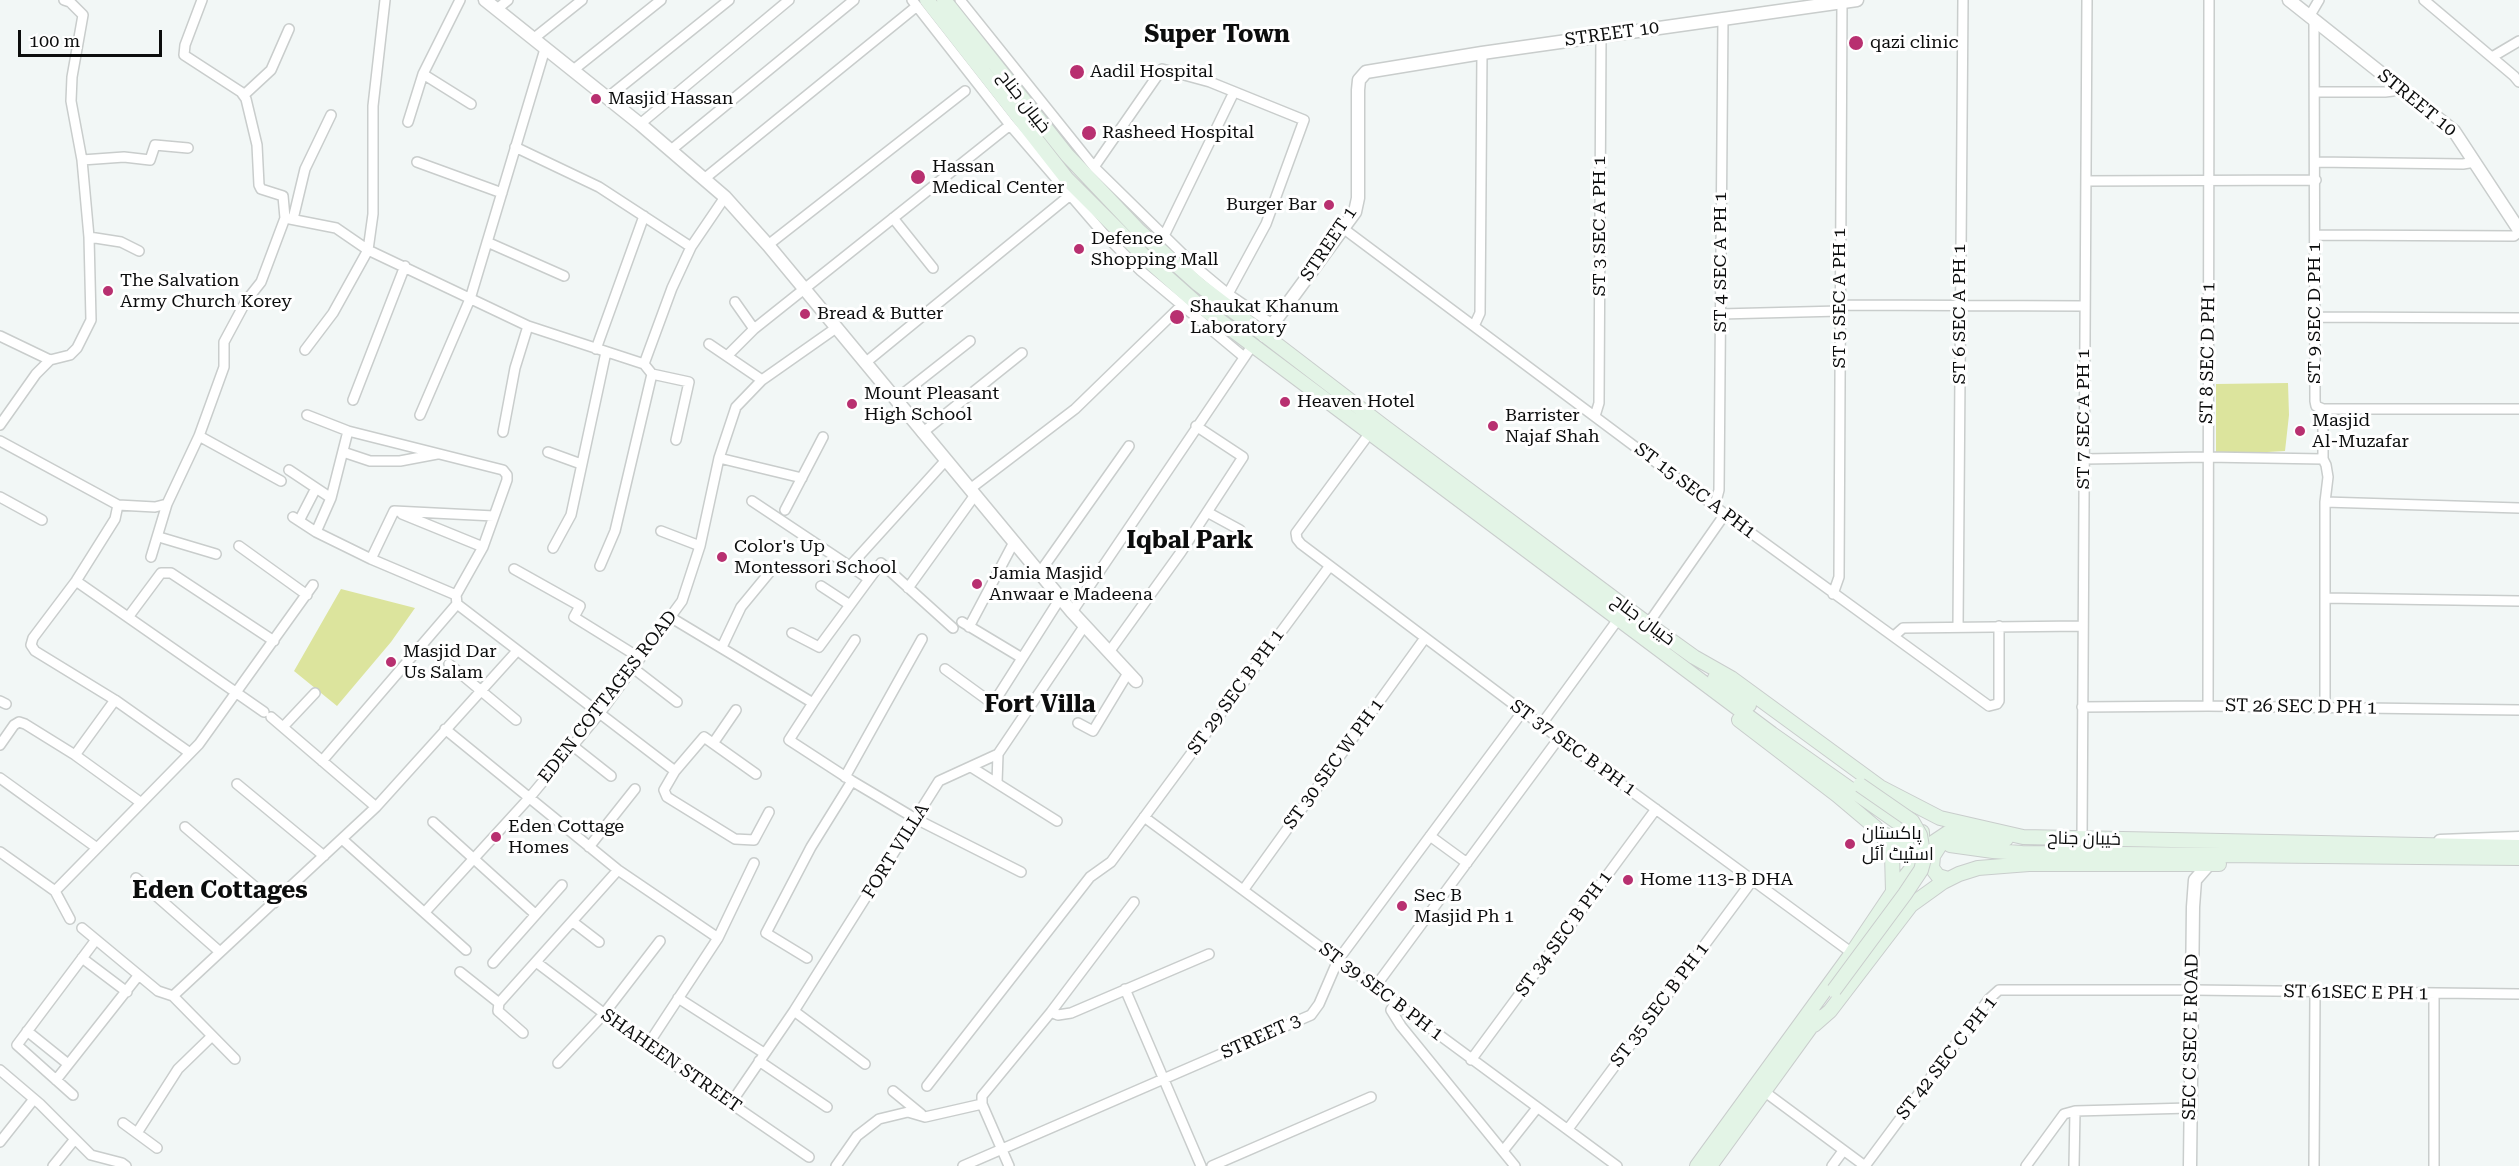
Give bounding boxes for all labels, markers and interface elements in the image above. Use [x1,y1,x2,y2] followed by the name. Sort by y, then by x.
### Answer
[1563,17,1661,51] street label: STREET 10
[21,18,165,56] scale bar
[1144,21,1290,49] district label: Super Town
[29,30,80,51] text: 100 m
[1870,32,1958,54] place label: qazi clinic
[1847,34,1865,52] marker: qazi clinic
[1090,61,1213,83] place label: Aadil Hospital
[1068,63,1086,81] marker: Aadil Hospital
[2373,65,2461,141] street label: STREET 10
[993,66,1055,138] street label: خیبان جناح
[608,88,733,110] place label: Masjid Hassan
[589,92,603,106] marker: Masjid Hassan
[1102,122,1254,144] place label: Rasheed Hospital
[1080,124,1098,142] marker: Rasheed Hospital
[932,156,1064,198] place label: Hassan Medical Center
[1589,156,1611,296] street label: ST 3 SEC A PH 1
[909,168,927,186] marker: Hassan Medical Center
[1710,192,1732,332] street label: ST 4 SEC A PH 1
[1226,194,1317,216] place label: Burger Bar
[1322,198,1336,212] marker: Burger Bar
[1296,203,1362,285] street label: STREET 1
[1091,228,1218,270] place label: Defence Shopping Mall
[1829,228,1851,368] street label: ST 5 SEC A PH 1
[1072,242,1086,256] marker: Defence Shopping Mall
[2304,242,2326,384] street label: ST 9 SEC D PH 1
[1949,244,1971,384] street label: ST 6 SEC A PH 1
[120,270,292,312] place label: The Salvation Army Church Korey
[2196,282,2220,424] street label: ST 8 SEC D PH 1
[101,284,115,298] marker: The Salvation Army Church Korey
[1190,296,1339,338] place label: Shaukat Khanum Laboratory
[817,303,943,325] place label: Bread & Butter
[798,307,812,321] marker: Bread & Butter
[1168,308,1186,326] marker: Shaukat Khanum Laboratory
[2073,349,2095,489] street label: ST 7 SEC A PH 1
[864,383,999,426] place label: Mount Pleasant High School
[1297,391,1415,413] place label: Heaven Hotel
[1278,395,1292,409] marker: Heaven Hotel
[845,397,859,411] marker: Mount Pleasant High School
[1505,405,1600,448] place label: Barrister Najaf Shah
[2312,410,2409,452] place label: Masjid Al-Muzafar
[1486,419,1500,433] marker: Barrister Najaf Shah
[2293,424,2307,438] marker: Masjid Al-Muzafar
[1630,438,1760,544] street label: ST 15 SEC A PH1
[1127,527,1253,555] district label: Iqbal Park
[734,536,897,578] place label: Color's Up Montessori School
[715,550,729,564] marker: Color's Up Montessori School
[989,563,1153,606] place label: Jamia Masjid Anwaar e Madeena
[970,577,984,591] marker: Jamia Masjid Anwaar e Madeena
[1607,590,1679,650] street label: خیبان جناح
[534,607,682,787] street label: EDEN COTTAGES ROAD
[1183,625,1289,759] street label: ST 29 SEC B PH 1
[403,641,497,684] place label: Masjid Dar Us Salam
[384,655,398,669] marker: Masjid Dar Us Salam
[984,691,1096,719] district label: Fort Villa
[1279,694,1389,834] street label: ST 30 SEC W PH 1
[1506,695,1640,801] street label: ST 37 SEC B PH 1
[2225,695,2377,719] street label: ST 26 SEC D PH 1
[858,799,934,903] street label: FORT VILLA
[508,816,624,858] place label: Eden Cottage Homes
[1862,823,1934,866] place label: پاکستان اسٹیٹ آئل
[2047,828,2121,850] street label: خیبان جناح
[489,830,503,844] marker: Eden Cottage Homes
[1843,837,1857,851] marker: پاکستان اسٹیٹ آئل
[1511,867,1617,1001] street label: ST 34 SEC B PH 1
[1640,869,1793,891] place label: Home 113-B DHA
[1621,873,1635,887] marker: Home 113-B DHA
[132,877,308,905] district label: Eden Cottages
[1414,885,1514,928] place label: Sec B Masjid Ph 1
[1395,899,1409,913] marker: Sec B Masjid Ph 1
[1315,938,1447,1046] street label: ST 39 SEC B PH 1
[1606,939,1714,1071] street label: ST 35 SEC B PH 1
[2179,954,2203,1120] street label: SEC C SEC E ROAD
[2283,981,2429,1005] street label: ST 61SEC E PH 1
[1892,992,2002,1124] street label: ST 42 SEC C PH 1
[597,1004,745,1118] street label: SHAHEEN STREET
[1218,1010,1304,1064] street label: STREET 3

